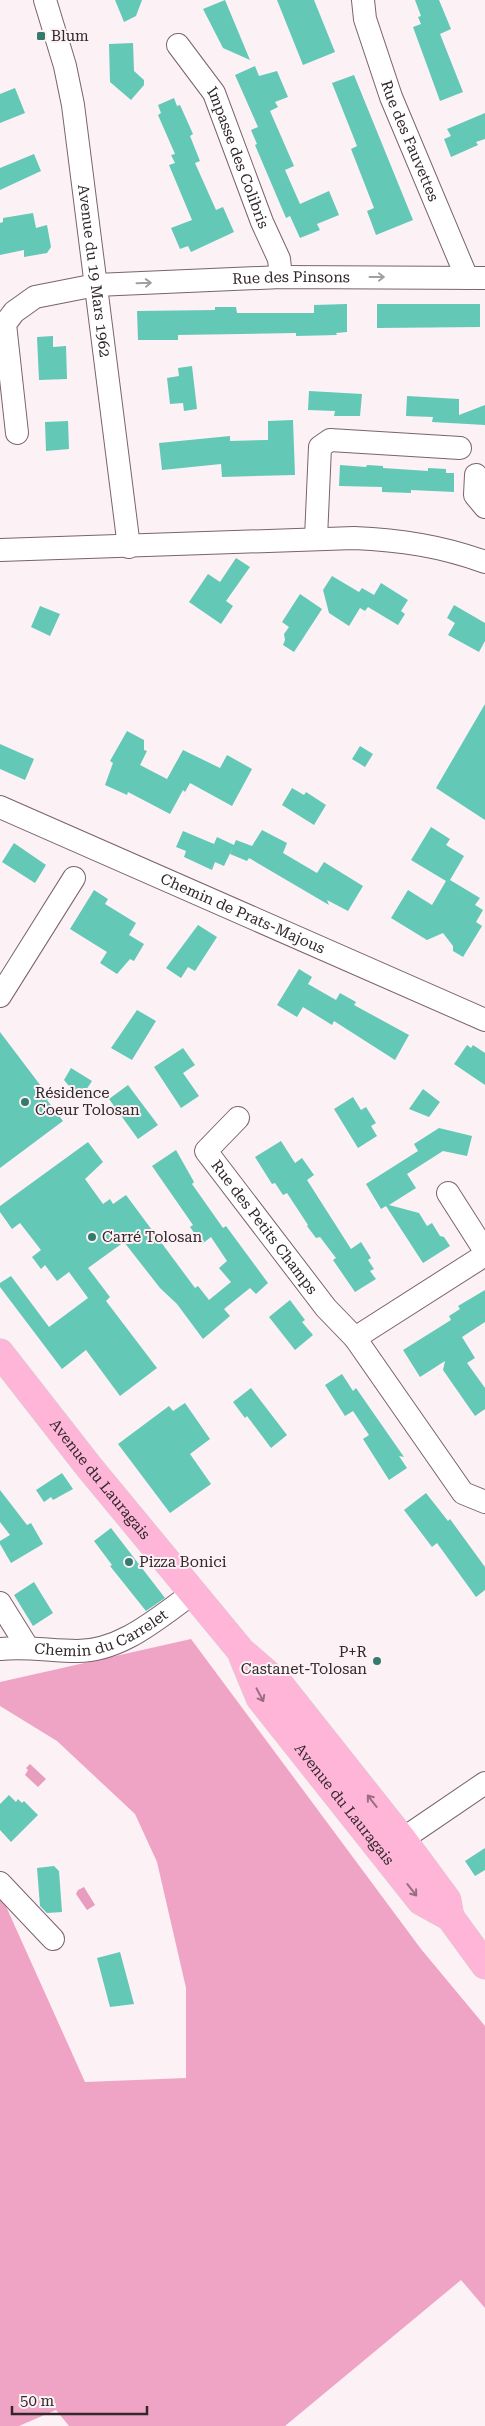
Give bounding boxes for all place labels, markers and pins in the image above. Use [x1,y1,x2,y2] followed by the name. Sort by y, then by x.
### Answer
[51,27,89,45] place label: Blum
[35,30,47,42] marker: Blum
[35,1084,140,1119] place label: Résidence Coeur Tolosan
[19,1096,31,1108] marker: Résidence Coeur Tolosan
[102,1228,202,1246] place label: Carré Tolosan
[86,1231,98,1243] marker: Carré Tolosan
[139,1553,227,1571] place label: Pizza Bonici
[123,1556,135,1568] marker: Pizza Bonici
[241,1643,368,1678] place label: P+R Castanet-Tolosan
[371,1655,383,1667] marker: P+R Castanet-Tolosan

